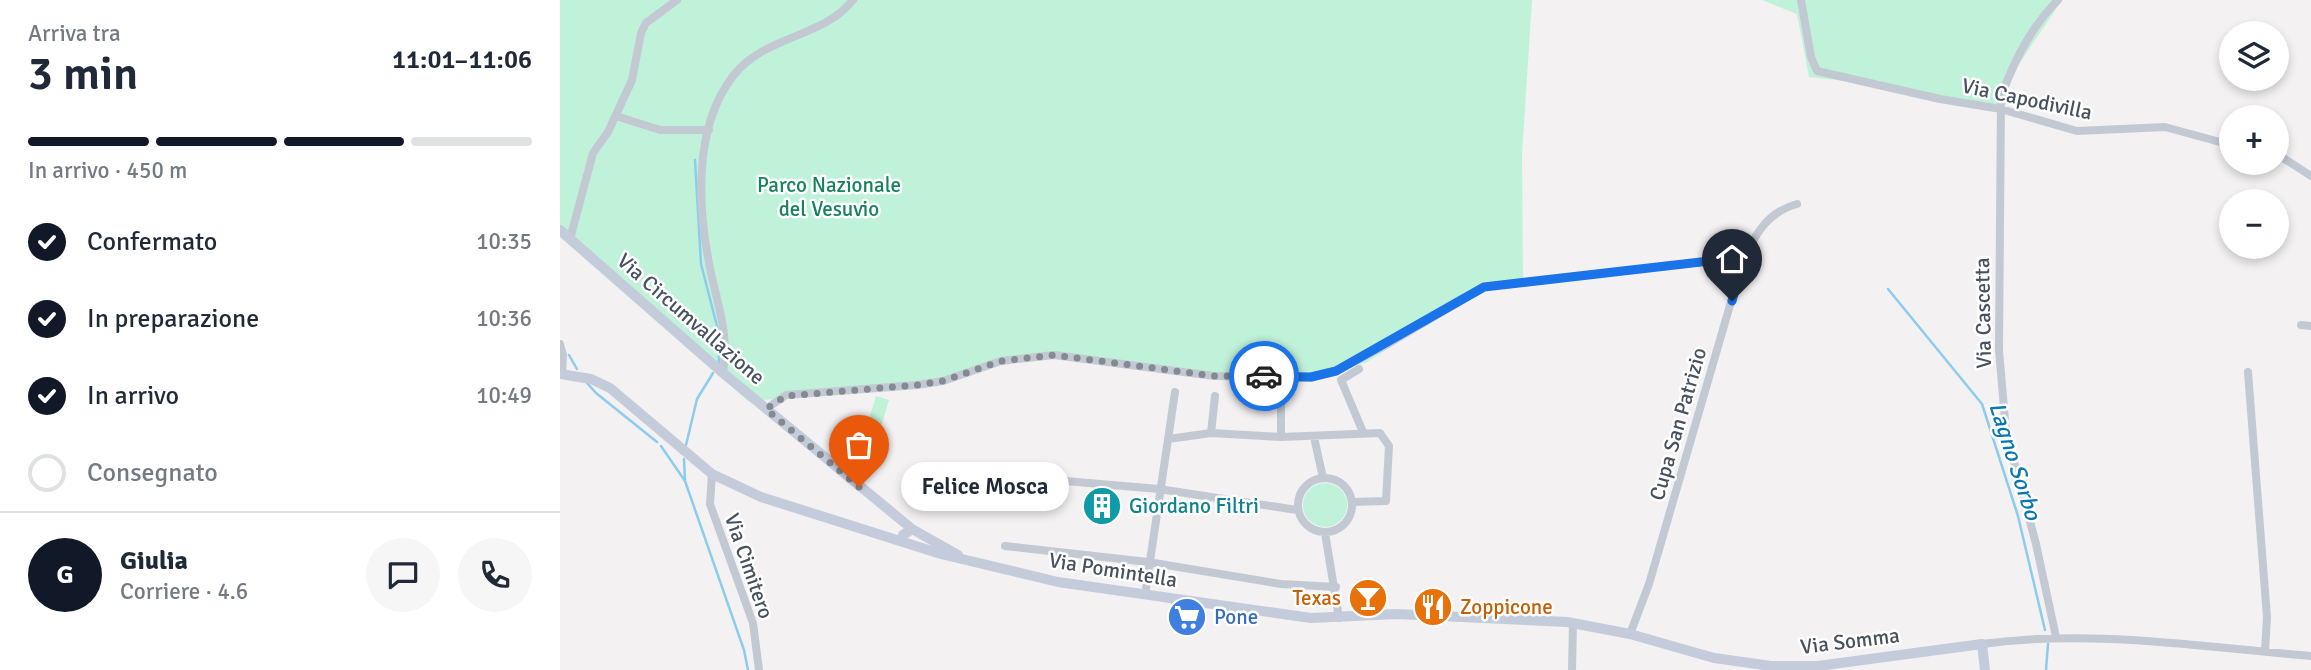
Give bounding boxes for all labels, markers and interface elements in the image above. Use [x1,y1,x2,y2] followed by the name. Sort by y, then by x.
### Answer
[28,19,121,48] text: Arriva tra
[2219,21,2289,259] map controls
[2219,21,2289,91] button: layers
[392,44,532,76] text: 11:01–11:06
[28,46,138,102] text: 3 min
[1959,73,2095,125] street label: Via Capodivilla
[2219,105,2289,175] button: +
[28,156,187,185] text: In arrivo · 450 m
[757,172,901,222] park label: Parco Nazionale del Vesuvio
[2219,189,2289,259] button: −
[28,223,66,261] icon: check
[87,226,217,258] text: Confermato
[476,227,532,256] text: 10:35
[1702,229,1762,301] pin
[1713,240,1751,278] icon: home
[612,248,770,390] street label: Via Circumvallazione
[1969,257,1997,369] street label: Via Cascetta
[28,300,66,338] icon: check
[87,303,259,335] text: In preparazione
[476,304,532,333] text: 10:36
[1229,341,1299,411] courier
[1644,345,1712,503] street label: Cupa San Patrizio
[1245,357,1283,395] icon: car
[28,377,66,415] icon: check
[87,380,179,412] text: In arrivo
[476,381,532,410] text: 10:49
[1982,398,2048,525] water label: Lagno Sorbo
[829,415,889,487] pin
[840,426,878,464] icon: bag
[87,457,218,489] text: Consegnato
[901,462,1069,512] callout: Felice Mosca
[921,472,1049,501] text: Felice Mosca
[1081,485,1123,527] building icon: Giordano Filtri
[1129,493,1259,519] place label: Giordano Filtri
[719,510,779,622] street label: Via Cimitero
[366,538,440,612] button: chat
[458,538,532,612] button: phone
[120,545,188,577] text: Giulia
[1047,547,1179,593] street label: Via Pomintella
[56,559,74,591] text: G
[120,577,248,606] text: Corriere · 4.6
[1347,577,1389,619] bar icon: Texas
[1293,585,1341,611] place label: Texas
[1412,586,1454,628] restaurant icon: Zoppicone
[1460,594,1553,620] place label: Zoppicone
[1166,596,1208,638] supermarket icon: Pone
[1214,604,1258,630] place label: Pone
[1799,622,1901,660] street label: Via Somma

